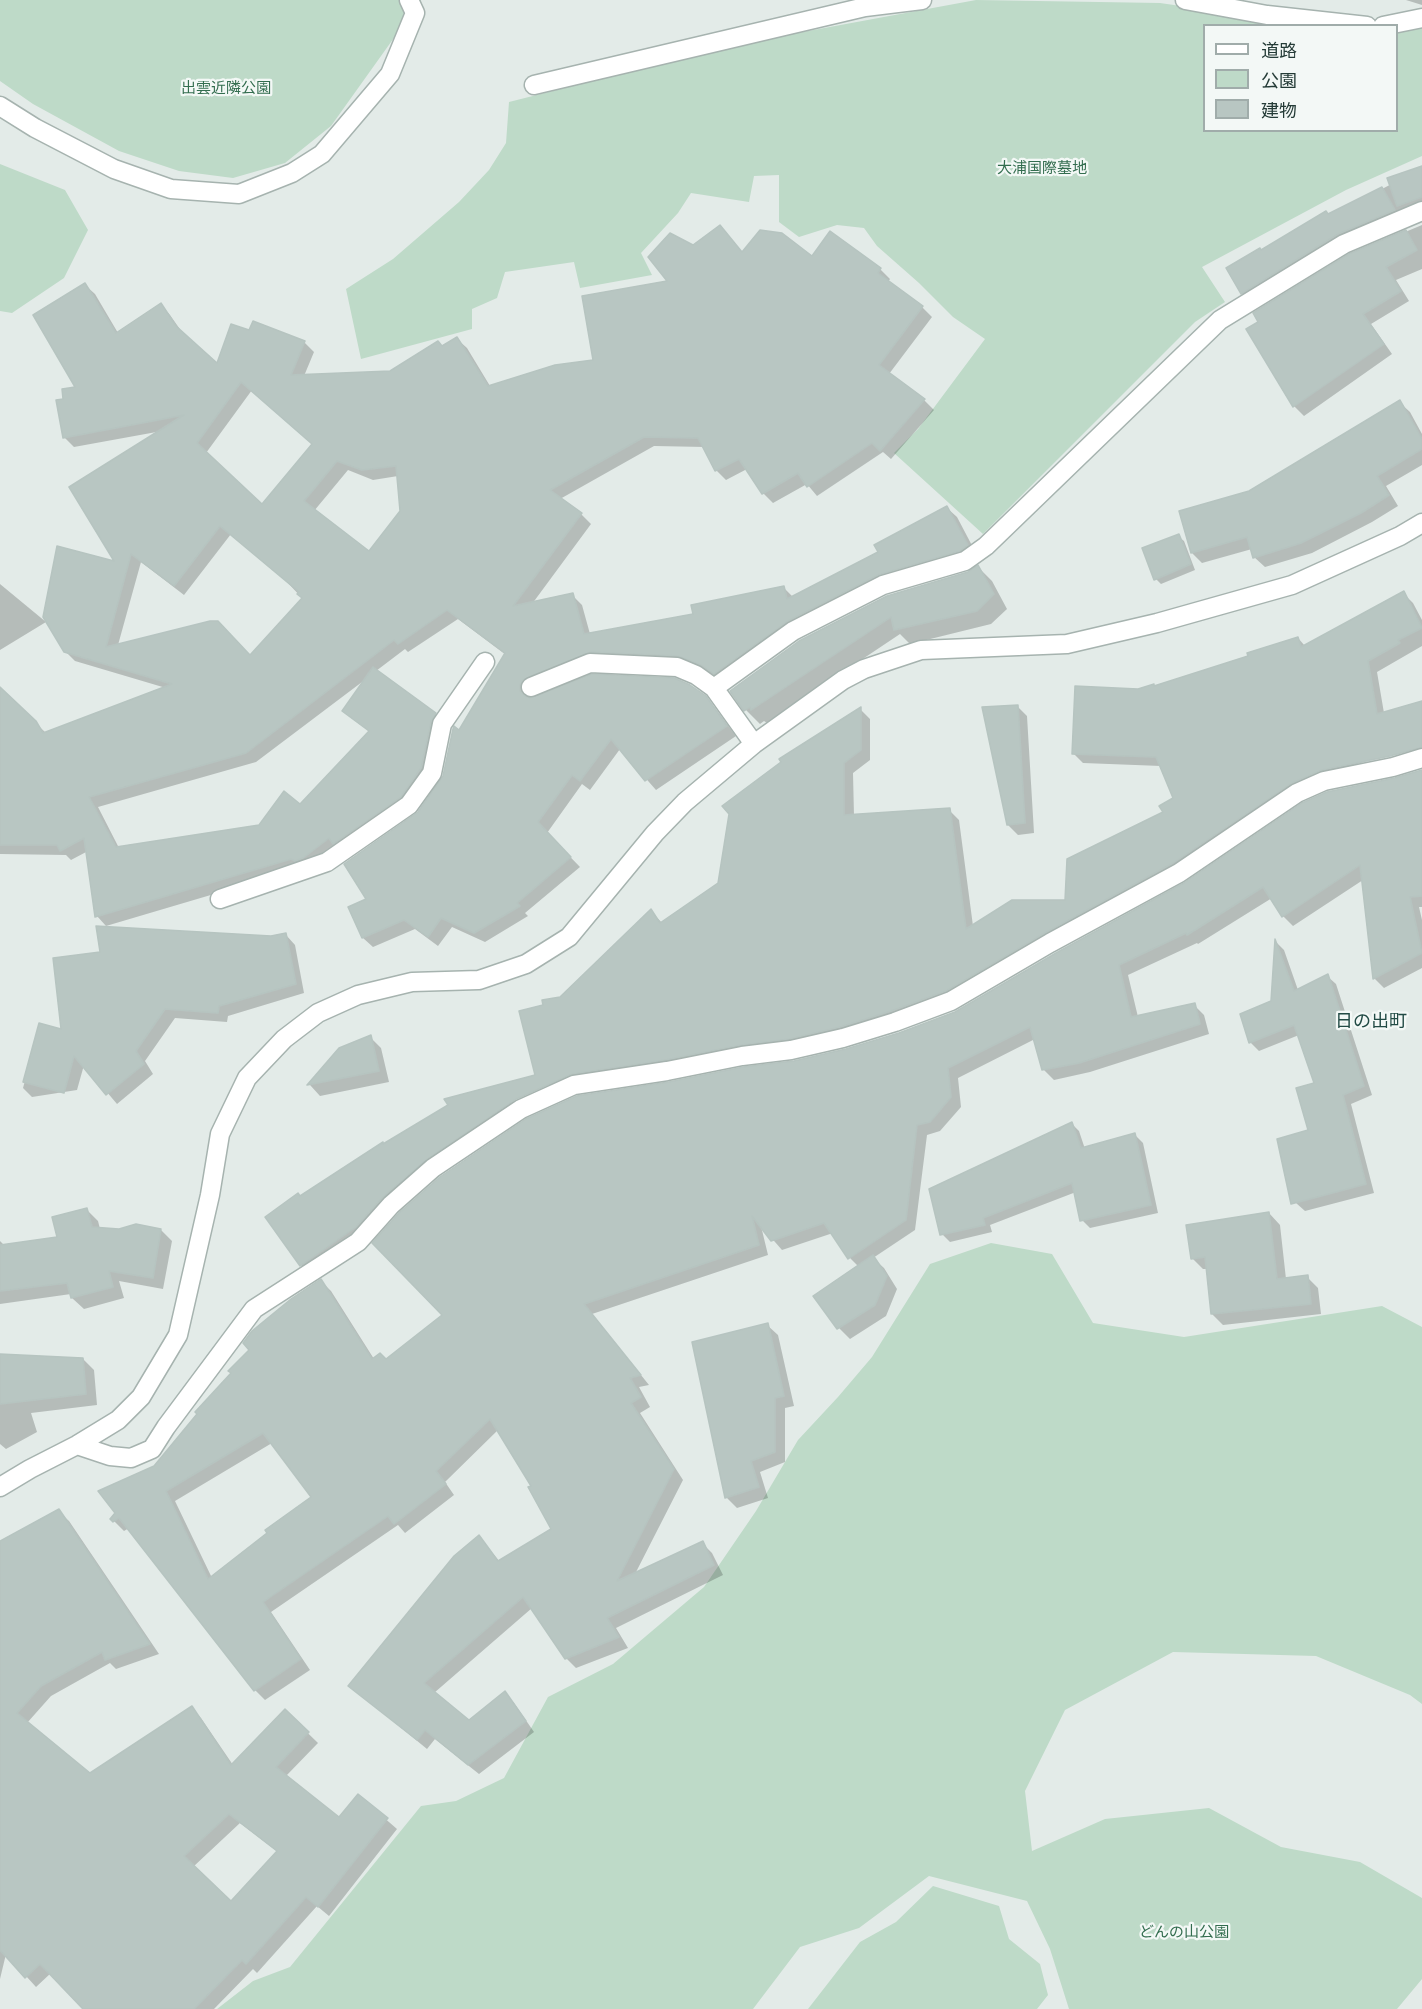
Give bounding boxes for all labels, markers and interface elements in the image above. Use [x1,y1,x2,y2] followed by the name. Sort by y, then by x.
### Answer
[1203,24,1398,132] legend
[1261,40,1297,60] text: 道路
[1261,70,1297,90] text: 公園
[181,79,271,97] park label: 出雲近隣公園
[1261,100,1297,120] text: 建物
[997,159,1087,177] park label: 大浦国際墓地
[1335,1010,1407,1032] district label: 日の出町
[1139,1923,1229,1941] park label: どんの山公園

